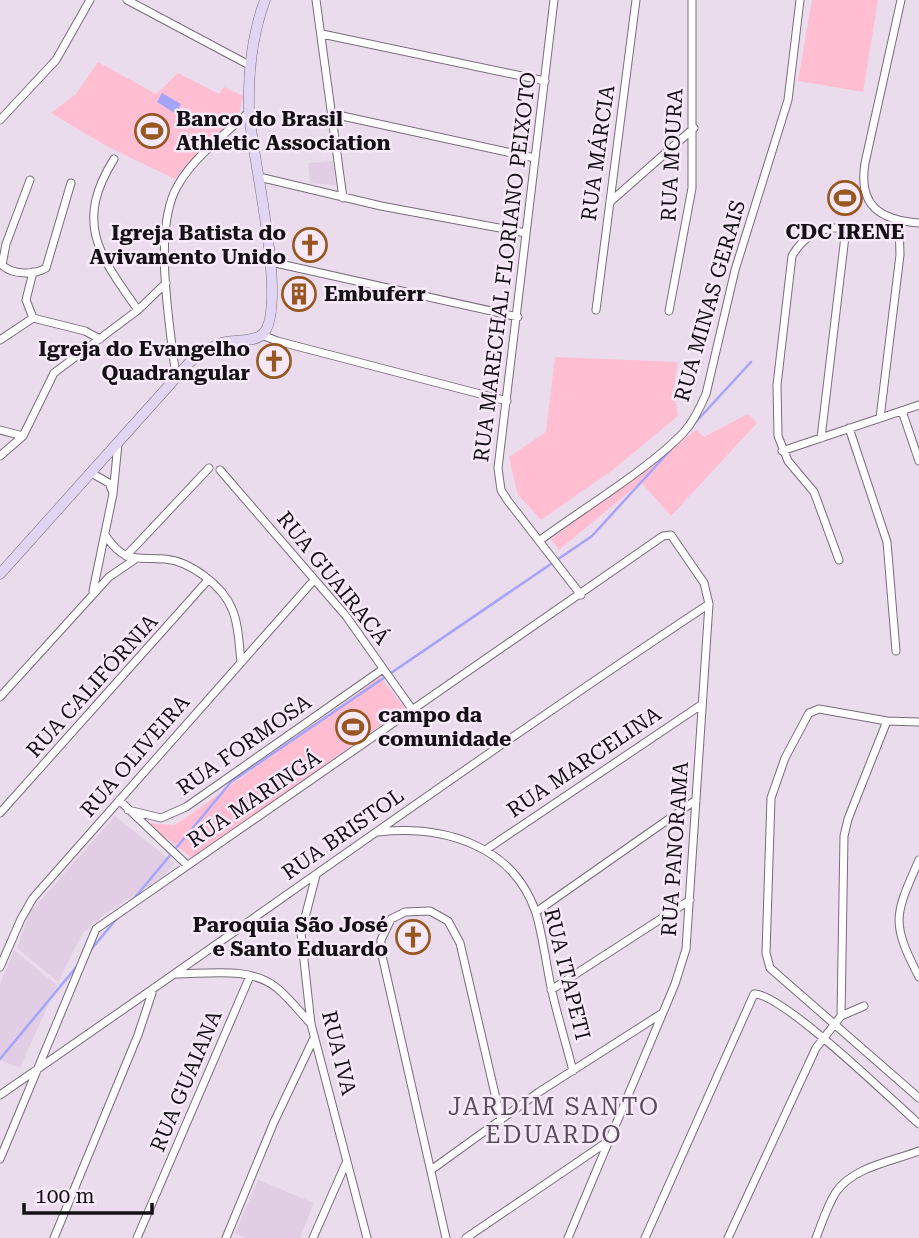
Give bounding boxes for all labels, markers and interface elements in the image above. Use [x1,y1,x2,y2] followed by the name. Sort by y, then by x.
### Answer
[469,71,541,463] street label: RUA MARECHAL FLORIANO PEIXOTO
[576,83,619,223] street label: RUA MÁRCIA
[657,88,687,222] street label: RUA MOURA
[176,107,391,155] place label: Banco do Brasil Athletic Association
[133,112,171,150] sports icon: Banco do Brasil Athletic Association
[826,179,864,217] sports icon: CDC IRENE
[670,198,750,404] street label: RUA MINAS GERAIS
[786,220,904,244] place label: CDC IRENE
[90,221,286,269] place label: Igreja Batista do Avivamento Unido
[291,226,329,264] church icon: Igreja Batista do Avivamento Unido
[280,275,318,313] building icon: Embuferr
[324,282,426,306] place label: Embuferr
[39,337,250,385] place label: Igreja do Evangelho Quadrangular
[255,342,293,380] church icon: Igreja do Evangelho Quadrangular
[272,506,395,650] street label: RUA GUAIRACÁ
[21,609,163,762] street label: RUA CALIFÓRNIA
[76,690,195,822] street label: RUA OLIVEIRA
[172,690,316,800] street label: RUA FORMOSA
[503,702,666,822] street label: RUA MARCELINA
[378,703,511,751] place label: campo da comunidade
[334,708,372,746] sports icon: campo da comunidade
[182,745,325,852] street label: RUA MARINGÁ
[657,760,693,937] street label: RUA PANORAMA
[278,783,408,885] street label: RUA BRISTOL
[539,906,595,1042] street label: RUA ITAPETI
[193,913,388,961] place label: Paroquia São José e Santo Eduardo
[394,918,432,956] church icon: Paroquia São José e Santo Eduardo
[145,1006,227,1155] street label: RUA GUAIANA
[317,1008,361,1098] street label: RUA IVA
[448,1093,660,1149] district label: JARDIM SANTO EDUARDO
[24,1172,152,1216] scale bar
[35,1184,95,1208] text: 100 m

